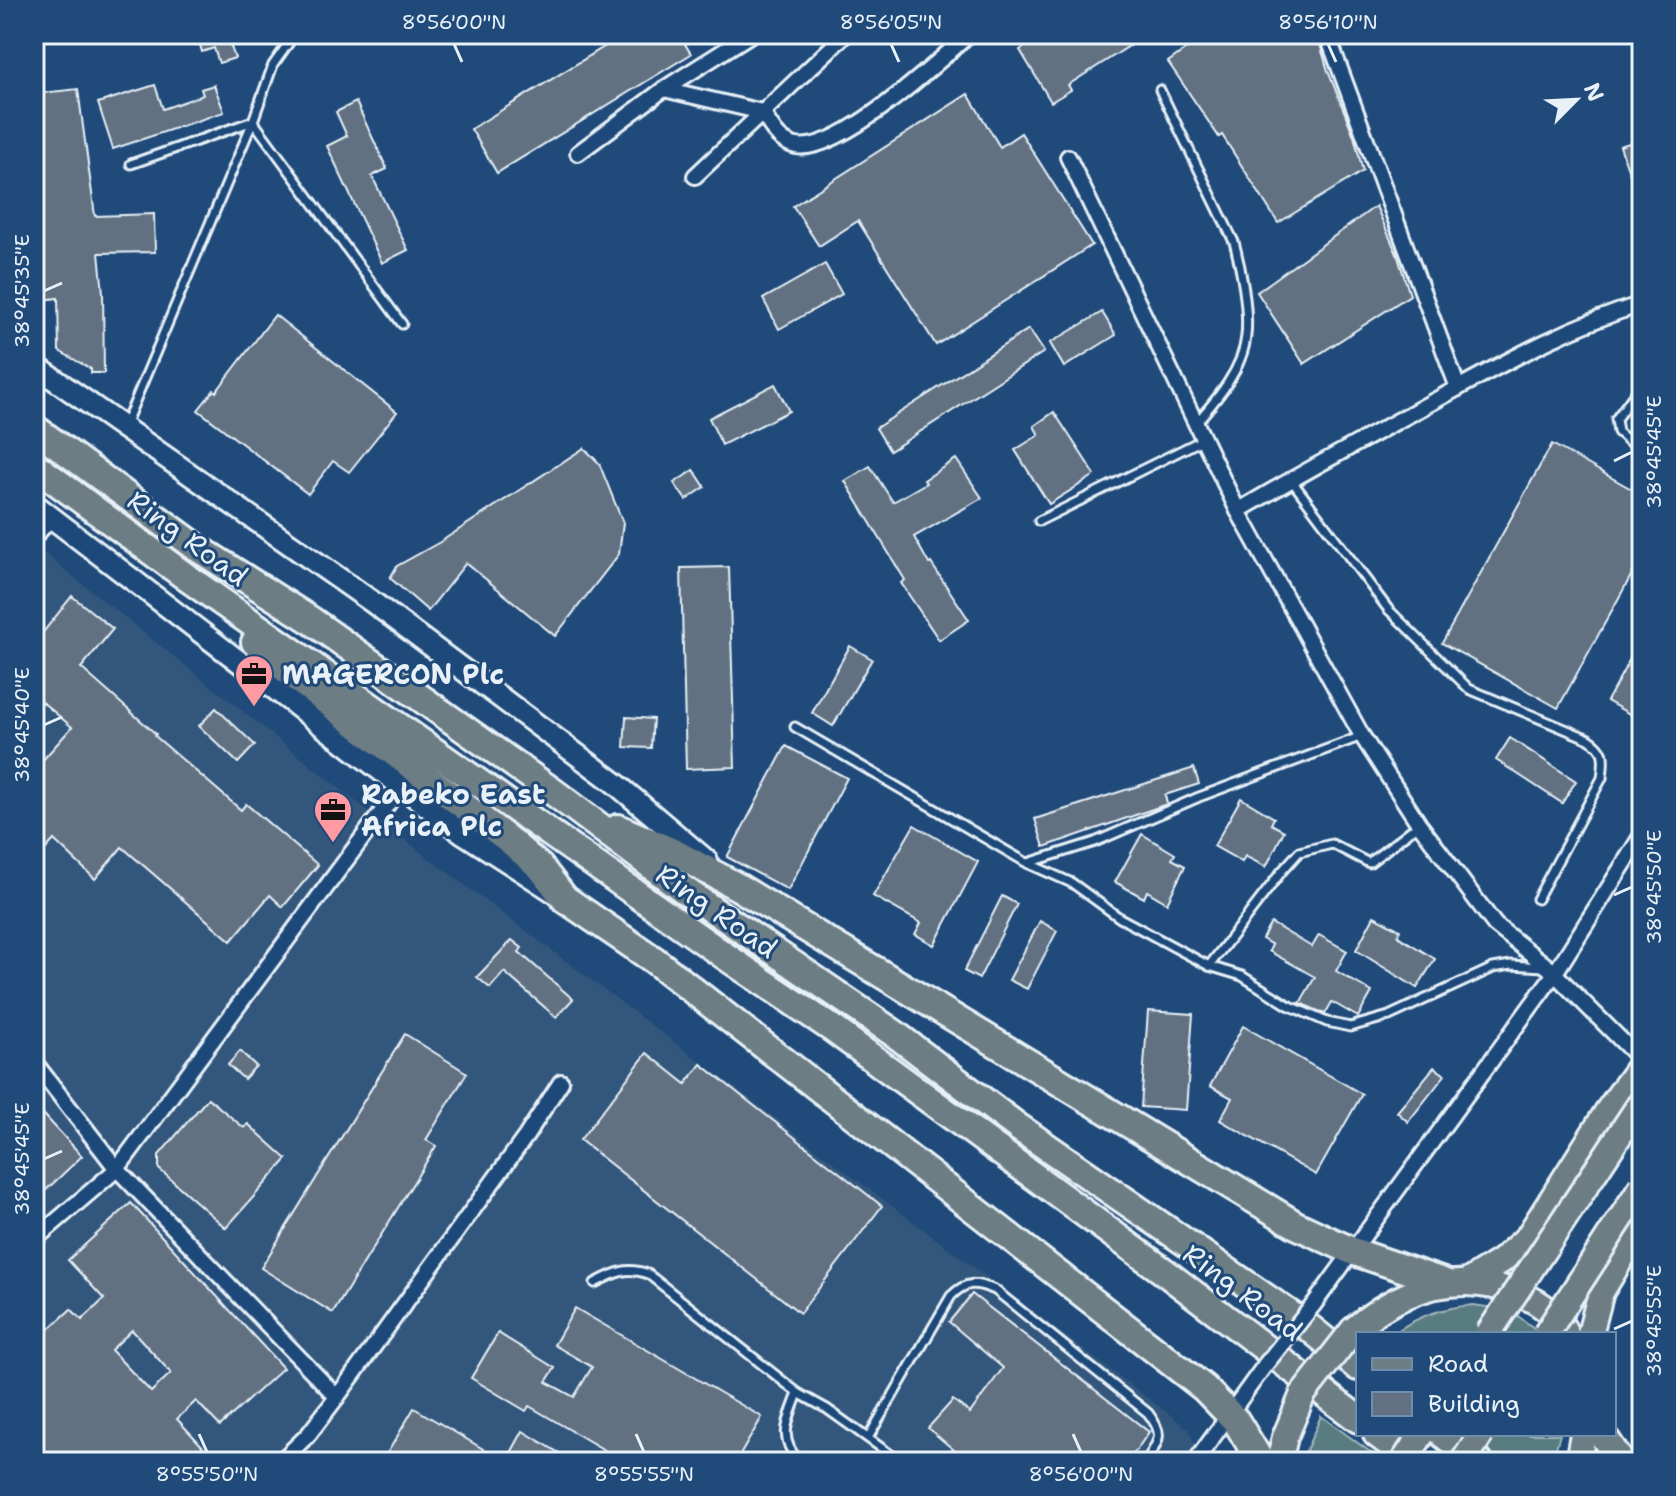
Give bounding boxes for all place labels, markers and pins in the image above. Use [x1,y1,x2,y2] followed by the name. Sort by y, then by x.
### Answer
[233,653,275,708] office icon: MAGERCON Plc
[282,655,504,693] place label: MAGERCON Plc
[361,775,545,845] place label: Rabeko East Africa Plc
[312,789,354,844] office icon: Rabeko East Africa Plc

